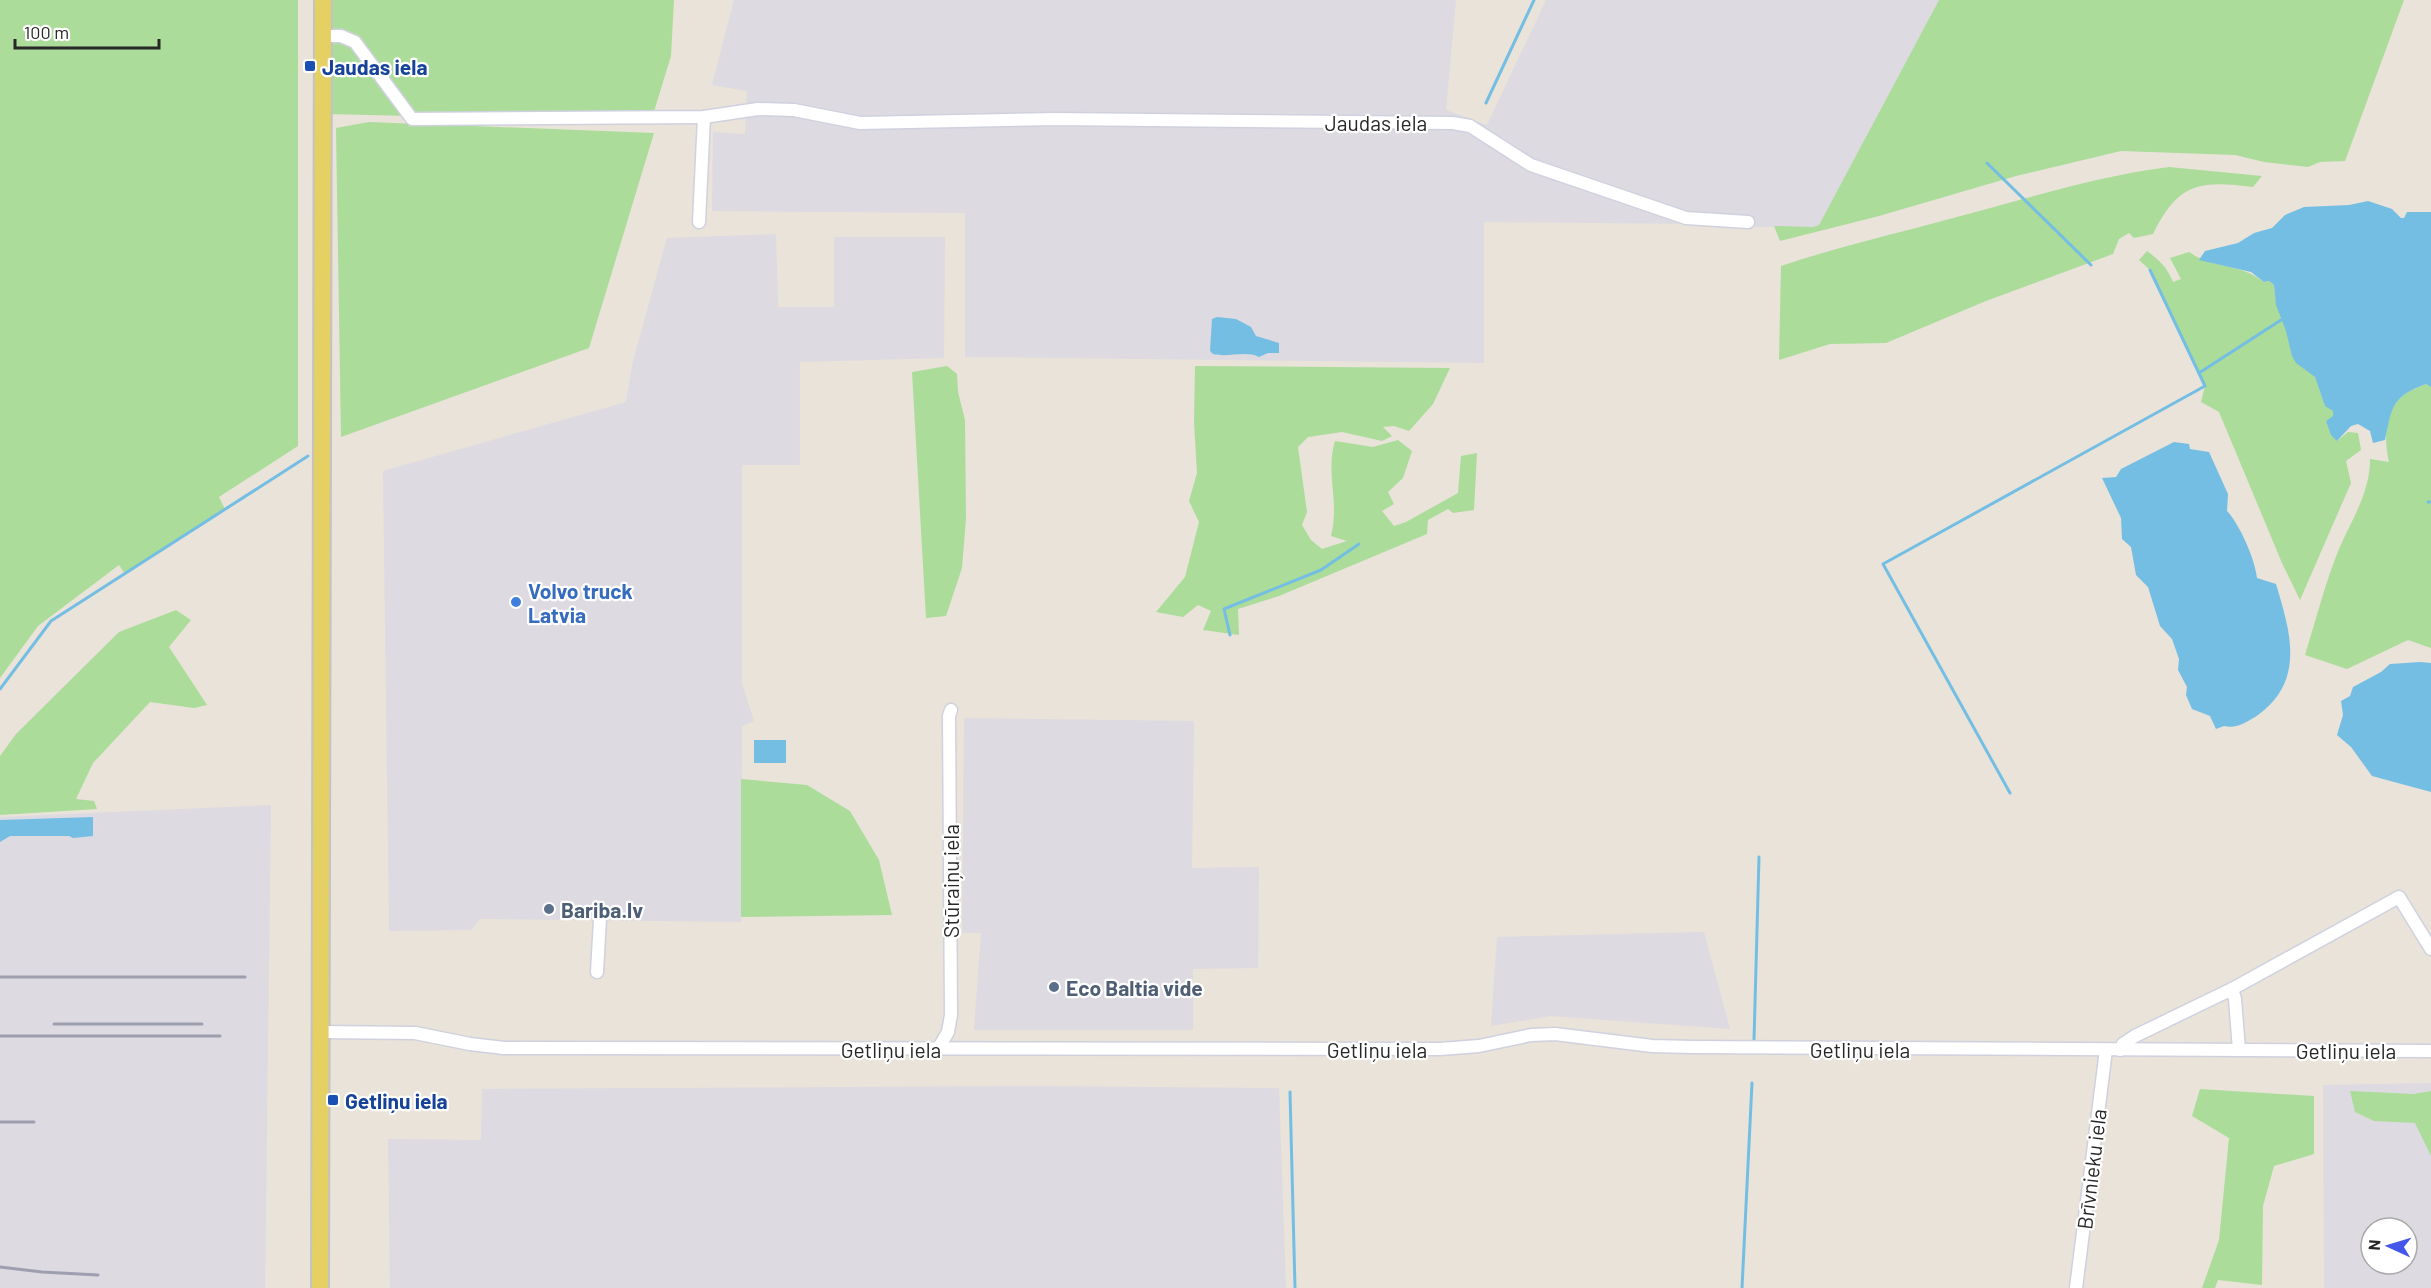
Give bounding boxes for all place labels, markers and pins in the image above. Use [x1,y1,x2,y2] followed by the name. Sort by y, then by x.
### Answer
[322,54,428,79] place label: Jaudas iela
[303,59,317,73] marker: Jaudas iela
[528,578,633,627] place label: Volvo truck Latvia
[509,595,523,609] marker: Volvo truck Latvia
[561,897,643,922] place label: Bariba.lv
[542,902,556,916] marker: Bariba.lv
[1066,975,1203,1000] place label: Eco Baltia vide
[1047,980,1061,994] marker: Eco Baltia vide
[345,1088,448,1113] place label: Getliņu iela
[326,1093,340,1107] marker: Getliņu iela

